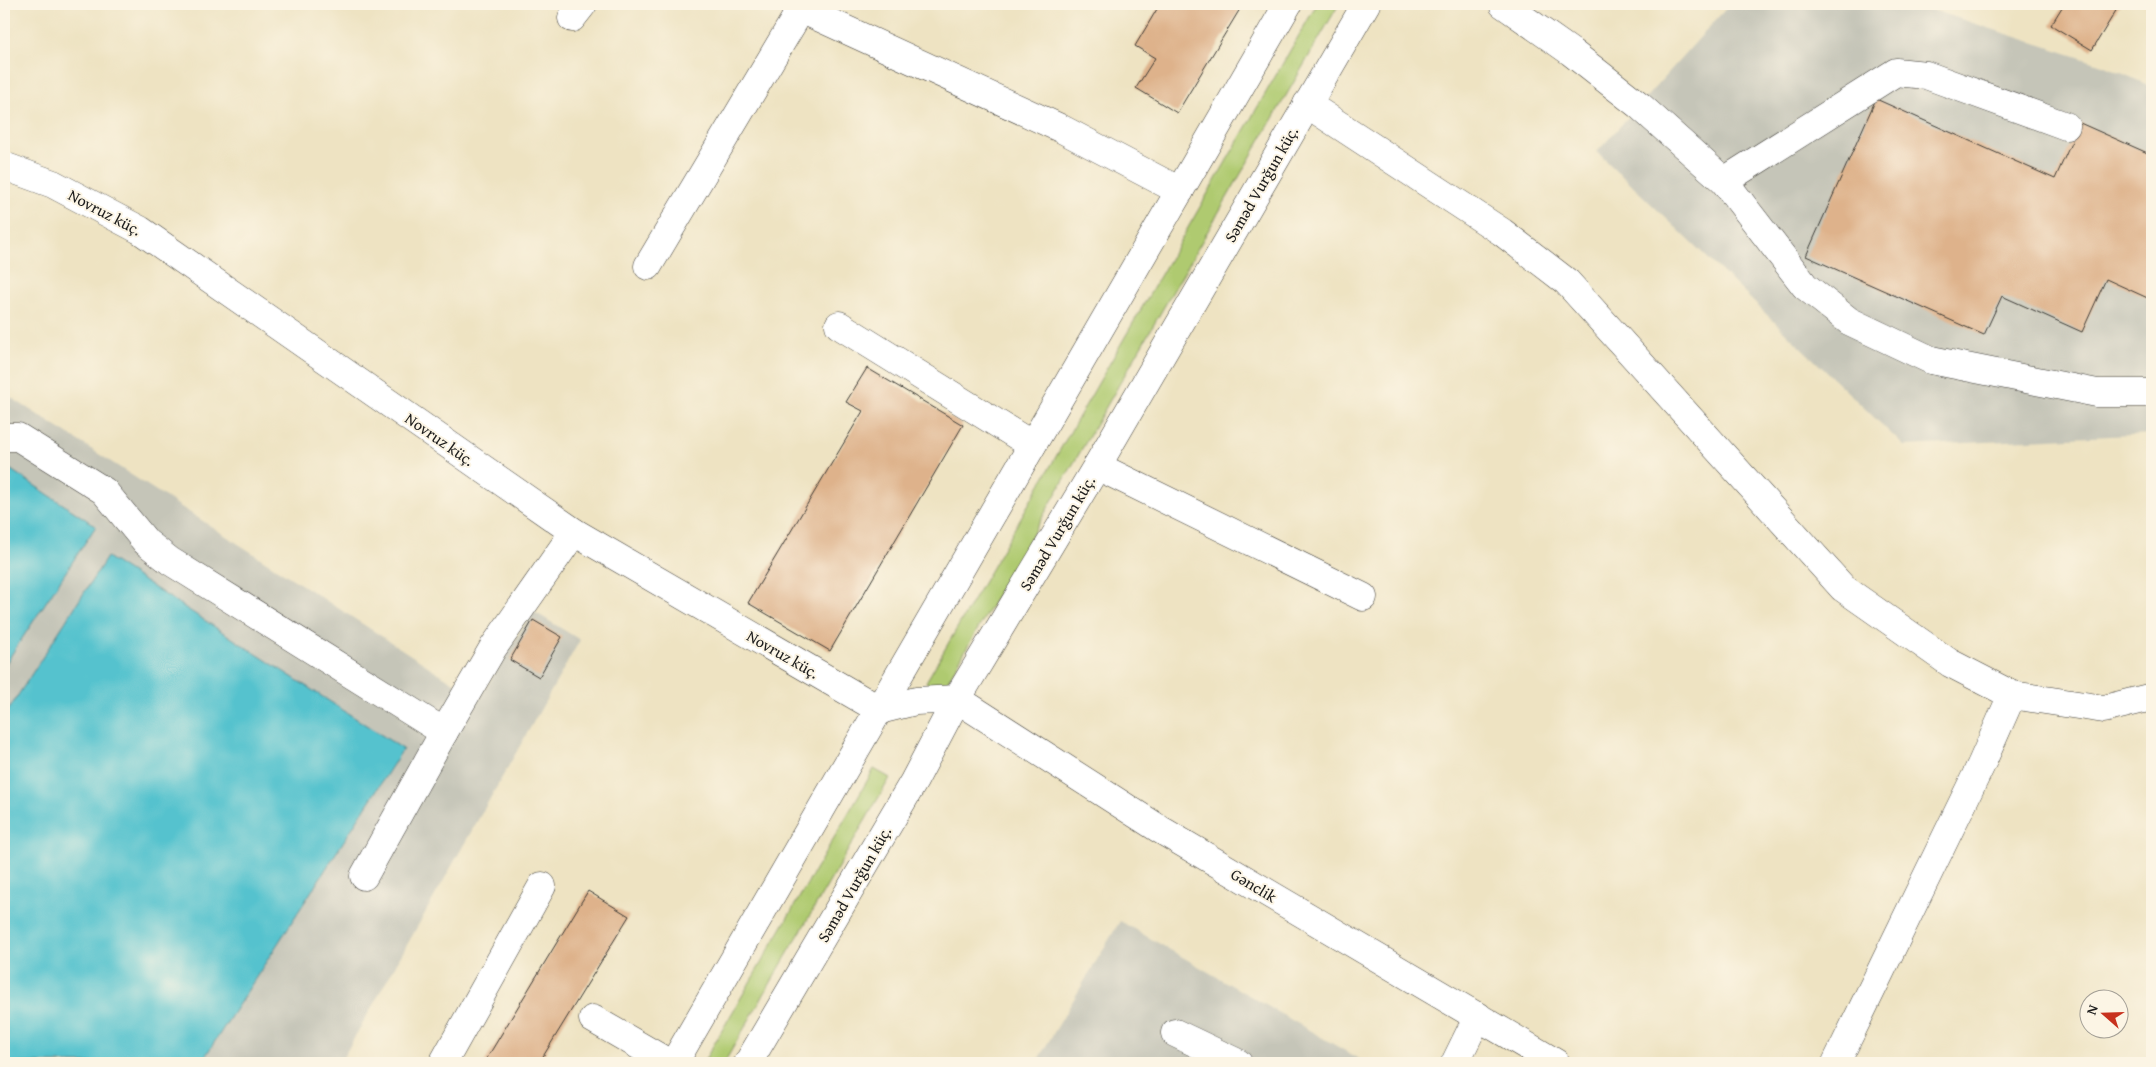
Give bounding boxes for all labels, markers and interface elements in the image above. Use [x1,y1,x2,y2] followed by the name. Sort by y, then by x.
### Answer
[1218,121,1304,246] street label: Səməd Vurğun küç.
[64,183,146,241] street label: Novruz küç.
[400,406,480,472] street label: Novruz küç.
[1013,471,1101,595] street label: Səməd Vurğun küç.
[742,624,824,684] street label: Novruz küç.
[811,821,897,946] street label: Səməd Vurğun küç.
[1226,862,1282,909] street label: Gənclik
[2078,990,2128,1040] north arrow
[2081,1001,2103,1017] text: N

